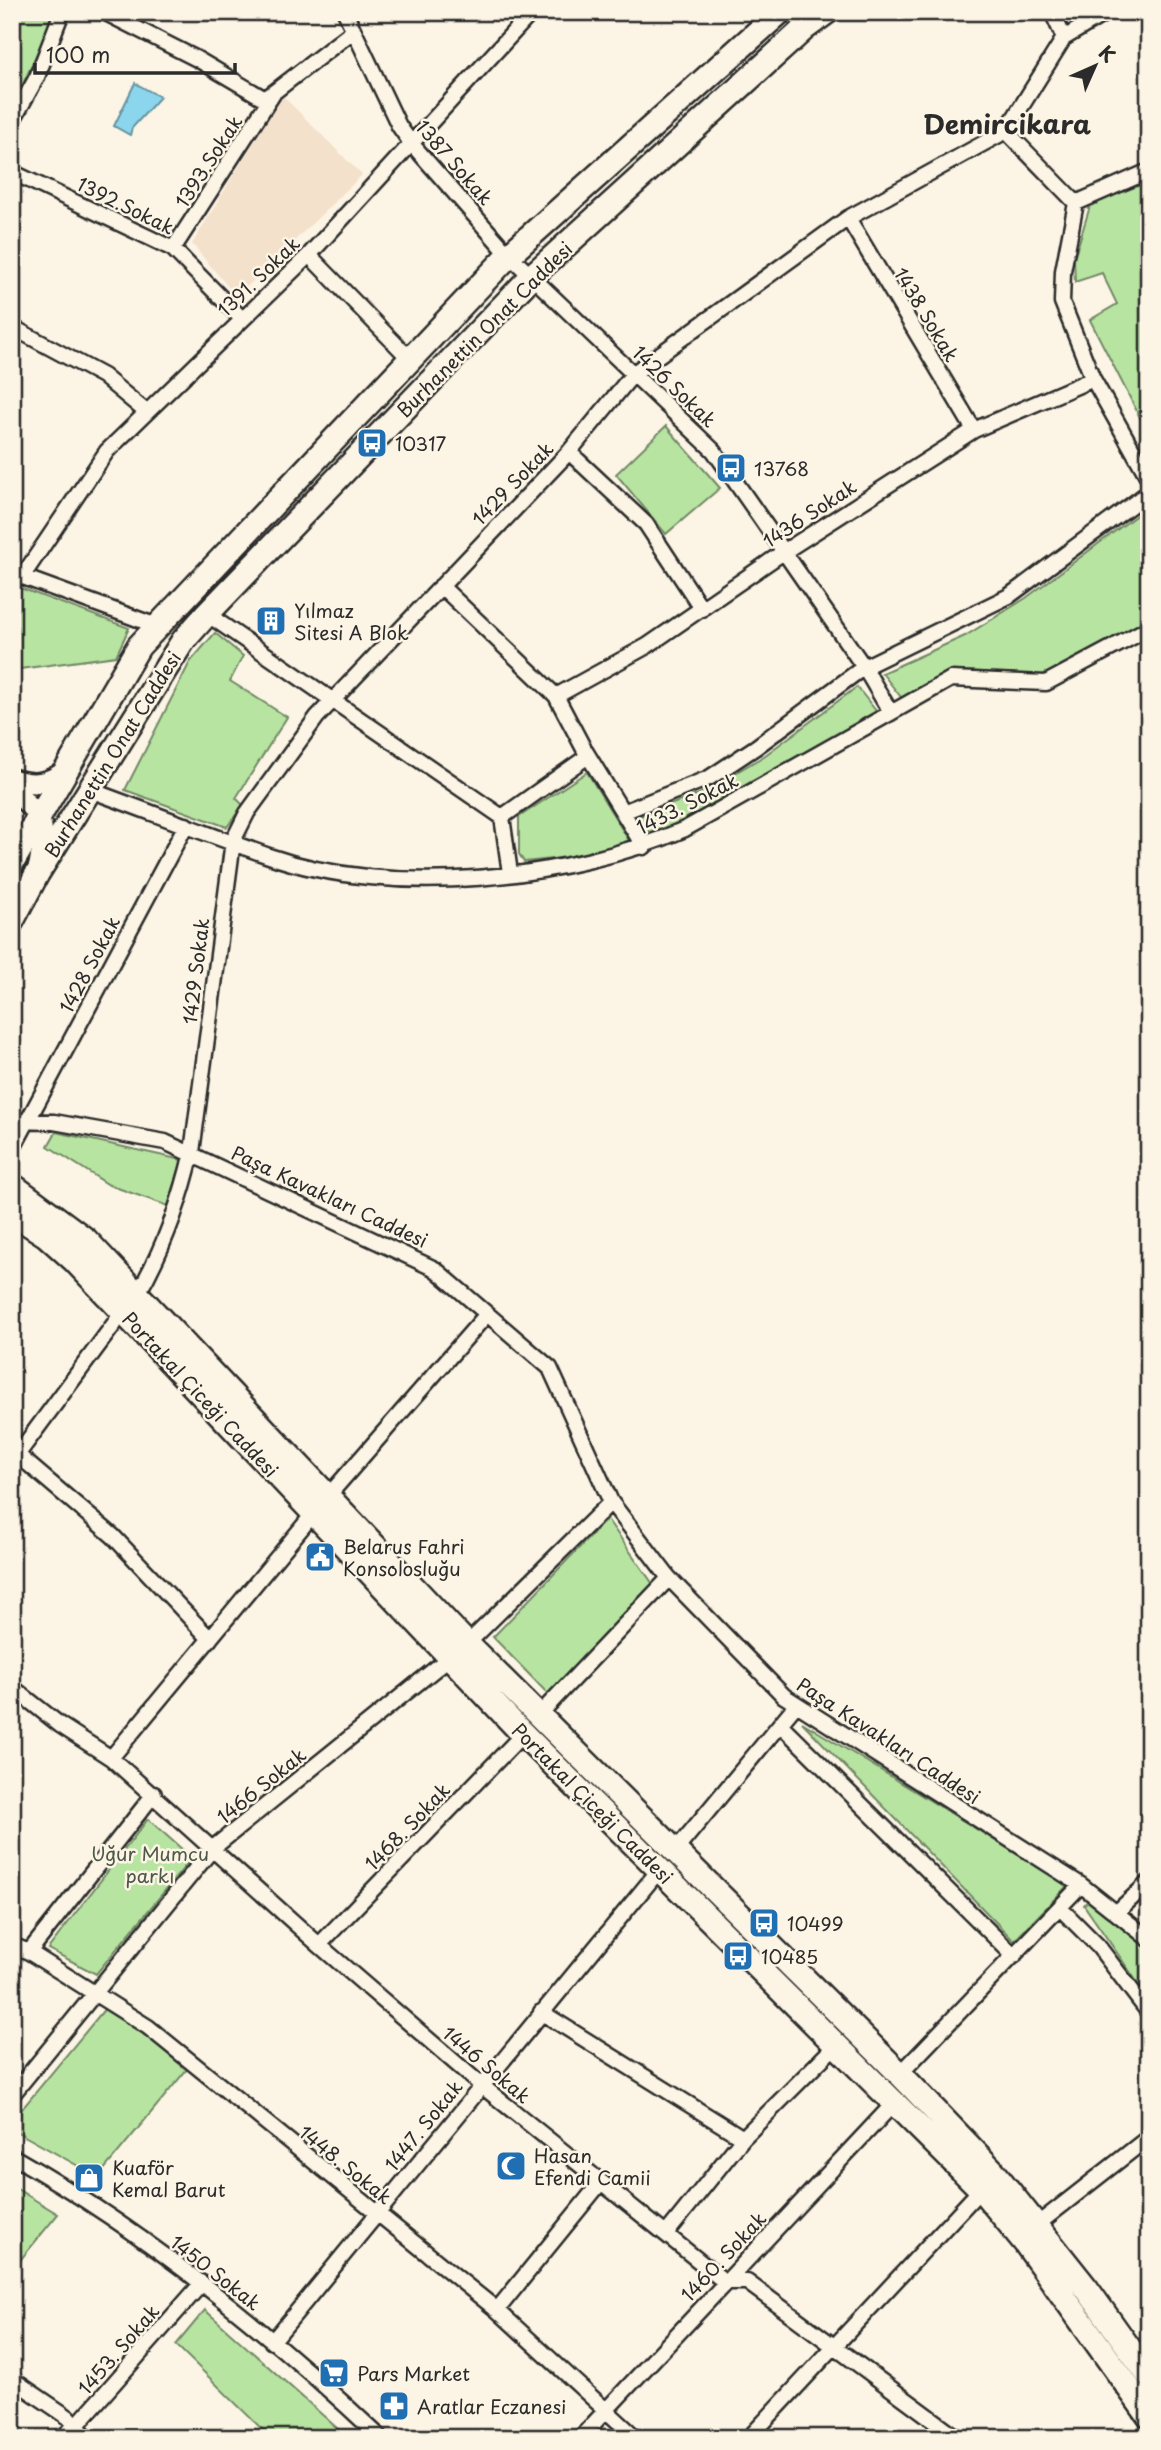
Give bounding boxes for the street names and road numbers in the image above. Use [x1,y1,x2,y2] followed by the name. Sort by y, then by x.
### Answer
[168,109,249,213] street label: 1393.Sokak
[410,113,500,211] street label: 1387 Sokak
[73,169,180,241] street label: 1392.Sokak
[210,229,306,323] street label: 1391. Sokak
[390,235,578,423] street label: Burhanettin Onat Caddesi
[888,261,966,367] street label: 1438 Sokak
[627,339,723,433] street label: 1426 Sokak
[465,435,559,531] street label: 1429 Sokak
[756,472,862,554] street label: 1436 Sokak
[37,646,187,862] street label: Burhanettin Onat Caddesi
[631,765,743,841] street label: 1433. Sokak
[52,911,126,1017] street label: 1428 Sokak
[175,916,215,1026] street label: 1429 Sokak
[227,1138,433,1254] street label: Paşa Kavakları Caddesi
[117,1305,285,1483] street label: Portakal Çiceği Caddesi
[792,1670,986,1810] street label: Paşa Kavakları Caddesi
[506,1716,680,1890] street label: Portakal Çiceği Caddesi
[211,1740,311,1830] street label: 1466 Sokak
[358,1776,456,1876] street label: 1468. Sokak
[437,2019,537,2109] street label: 1446 Sokak
[378,2073,468,2176] street label: 1447. Sokak
[293,2118,399,2210] street label: 1448. Sokak
[674,2205,772,2307] street label: 1460. Sokak
[165,2228,267,2316] street label: 1450 Sokak
[71,2298,165,2400] street label: 1453. Sokak

